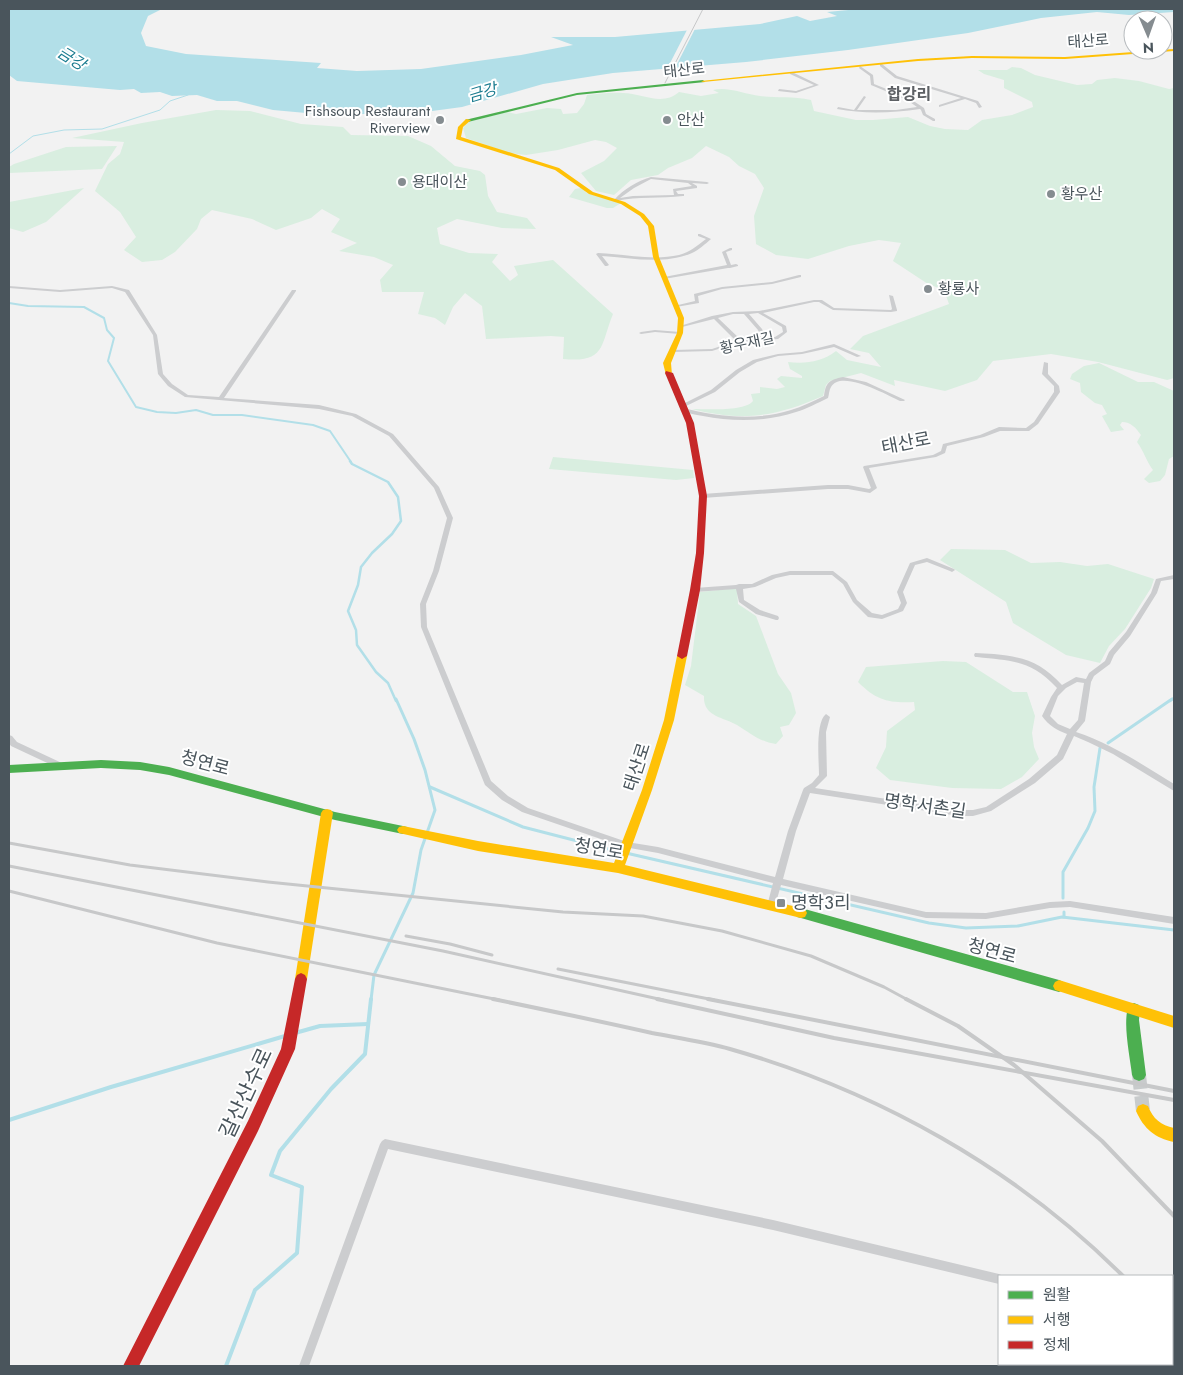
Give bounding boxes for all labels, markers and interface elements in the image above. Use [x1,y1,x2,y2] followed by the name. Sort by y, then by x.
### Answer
[1123,10,1173,60] north arrow
[1067,29,1109,53] street label: 태산로
[1143,38,1154,58] text: N
[53,41,92,77] water label: 금강
[662,57,706,83] street label: 태산로
[465,77,502,108] water label: 금강
[887,83,931,106] district label: 합강리
[305,100,431,139] place label: Fishsoup Restaurant Riverview
[677,109,705,131] place label: 안산
[434,114,446,126] marker: Fishsoup Restaurant Riverview
[661,114,673,126] marker: 안산
[412,171,467,193] place label: 용대이산
[396,176,408,188] marker: 용대이산
[1061,183,1103,205] place label: 황우산
[1045,188,1057,200] marker: 황우산
[938,278,980,300] place label: 황룡사
[922,283,934,295] marker: 황룡사
[718,327,776,359] street label: 황우재길
[879,425,933,461] street label: 태산로
[617,739,657,795] street label: 태산로
[178,744,232,782] street label: 청연로
[882,787,968,825] street label: 명학서촌길
[572,832,626,866] street label: 청연로
[791,890,851,916] place label: 명학3리
[775,897,787,909] marker: 명학3리
[965,932,1019,970] street label: 청연로
[212,1043,280,1143] street label: 갈산산수로
[998,1275,1173,1365] legend
[1043,1284,1071,1306] text: 원활
[1043,1309,1071,1331] text: 서행
[1043,1334,1071,1356] text: 정체

